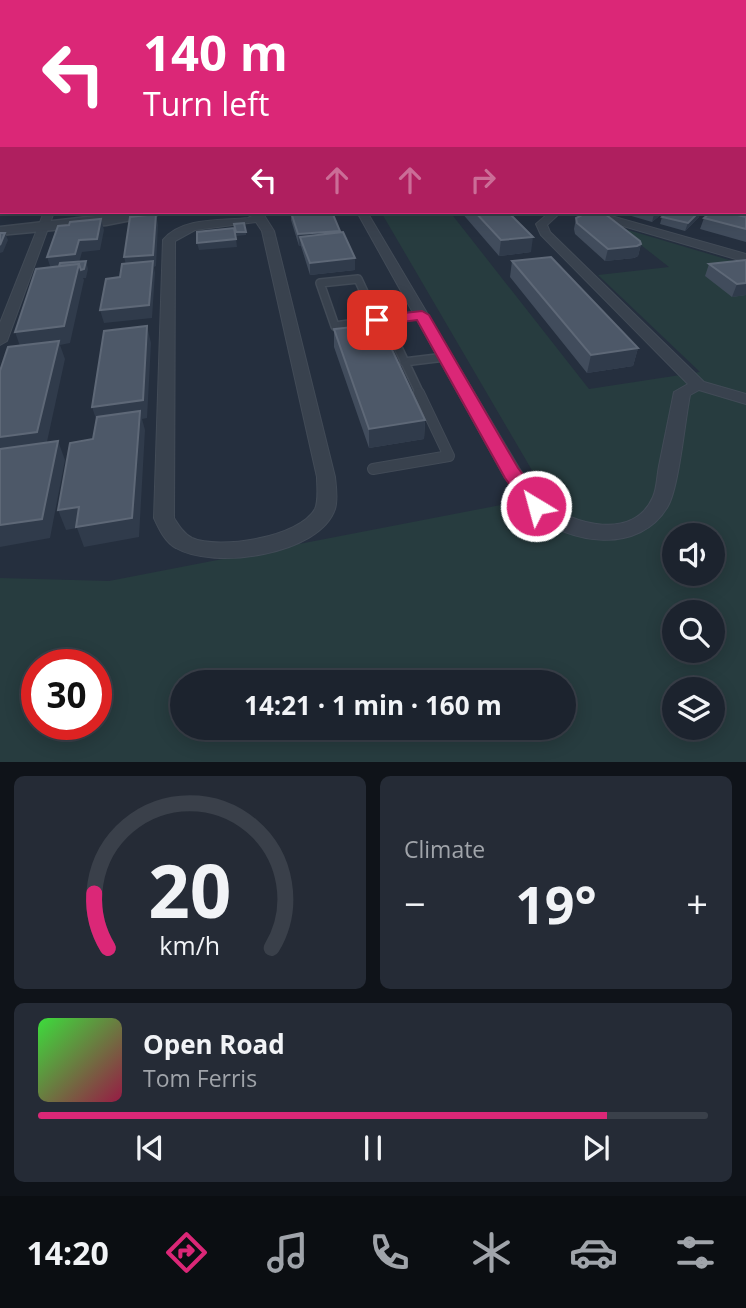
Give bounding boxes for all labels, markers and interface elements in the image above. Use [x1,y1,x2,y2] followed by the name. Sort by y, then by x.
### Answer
[143,19,288,85] text: 140 m
[28,28,119,119] icon: left
[143,82,269,125] text: Turn left
[245,161,283,199] icon: left
[318,161,356,199] icon: ahead
[391,161,429,199] icon: ahead
[464,161,502,199] icon: right
[347,290,407,350] pin
[358,301,396,339] icon: arrive
[499,469,573,543] position arrow
[662,523,725,740] map controls
[662,523,725,586] button: sound
[662,600,725,663] button: search
[21,649,112,740] speed limit sign: 30
[662,677,725,740] button: layers
[244,687,502,723] text: 14:21 · 1 min · 160 m
[404,833,485,865] text: Climate
[148,841,232,940] text: 20
[515,868,597,939] text: 19°
[404,877,426,929] text: −
[686,877,708,929] text: +
[160,928,220,962] text: km/h
[143,1026,285,1062] text: Open Road
[143,1062,257,1094] text: Tom Ferris
[131,1129,169,1167] icon: previous
[354,1129,392,1167] icon: pause
[577,1129,615,1167] icon: next
[162,1228,211,1277] icon: directions
[263,1228,312,1277] icon: music
[365,1228,414,1277] icon: phone
[467,1228,516,1277] icon: climate
[569,1228,618,1277] icon: car
[671,1228,720,1277] icon: filters
[26,1231,109,1274] text: 14:20

